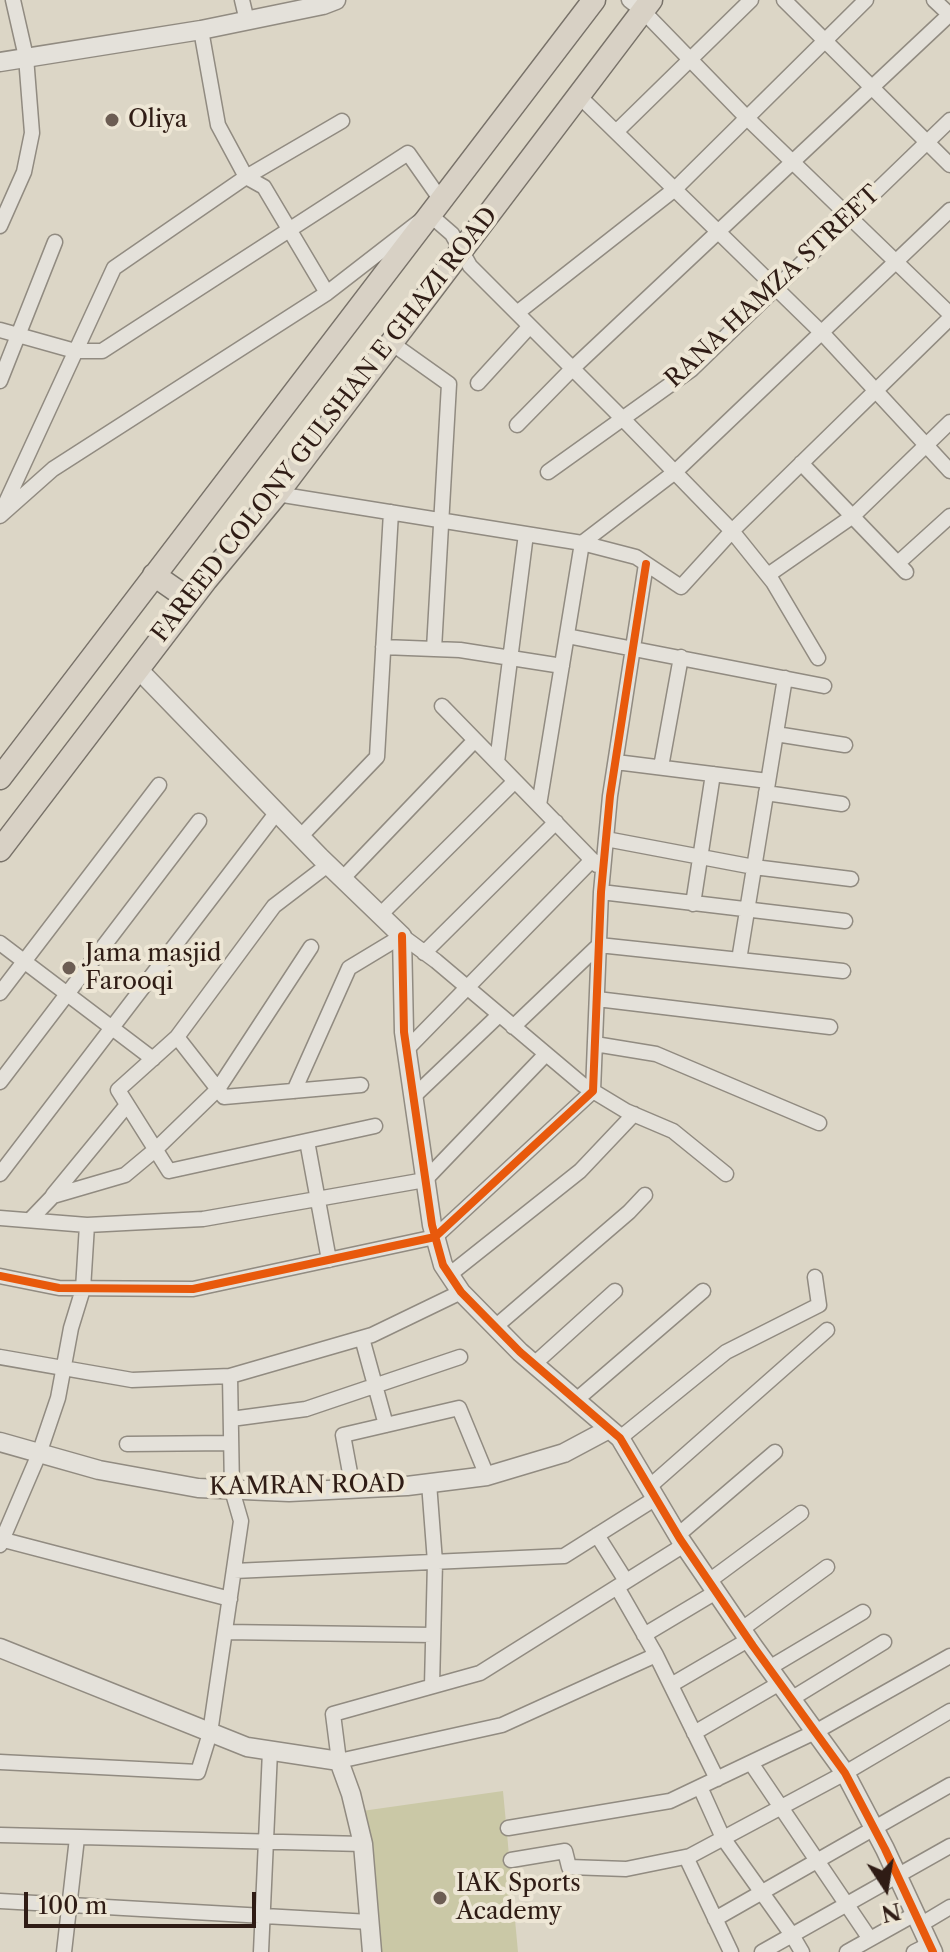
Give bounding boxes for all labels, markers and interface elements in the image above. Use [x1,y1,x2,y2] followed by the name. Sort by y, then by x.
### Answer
[128,106,187,134] place label: Oliya
[103,111,121,129] marker: Oliya
[660,180,886,394] street label: RANA HAMZA STREET
[146,202,504,648] street label: FAREED COLONY GULSHAN E GHAZI ROAD
[85,940,221,996] place label: Jama masjid Farooqi
[60,959,78,977] marker: Jama masjid Farooqi
[209,1470,405,1502] street label: KAMRAN ROAD
[846,1848,926,1928] north arrow
[456,1870,581,1926] place label: IAK Sports Academy
[28,1876,260,1926] scale bar
[431,1889,449,1907] marker: IAK Sports Academy
[38,1891,107,1920] text: 100 m
[879,1897,903,1927] text: N

